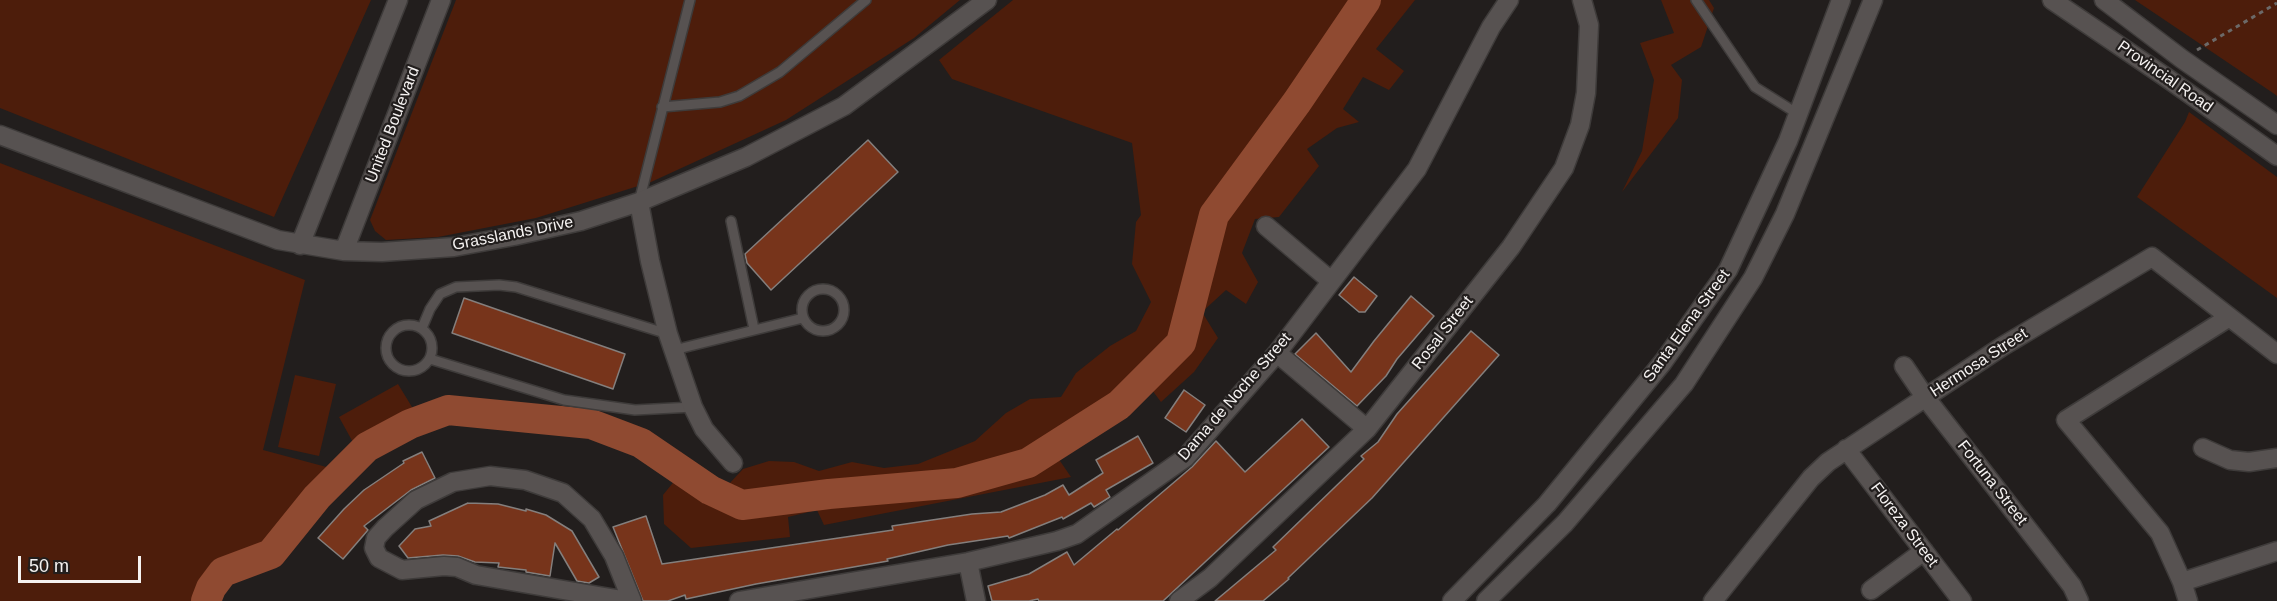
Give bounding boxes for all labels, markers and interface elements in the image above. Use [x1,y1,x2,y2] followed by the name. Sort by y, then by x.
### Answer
[2114,37,2216,117] street label: Provincial Road
[362,64,424,186] street label: United Boulevard
[451,213,575,255] street label: Grasslands Drive
[1640,266,1734,386] street label: Santa Elena Street
[1408,292,1478,374] street label: Rosal Street
[1927,324,2031,402] street label: Hermosa Street
[1174,329,1296,465] street label: Dama de Noche Street
[1953,437,2031,529] street label: Fortuna Street
[1866,479,1942,571] street label: Floreza Street
[21,544,144,582] scale bar
[29,556,69,576] text: 50 m

